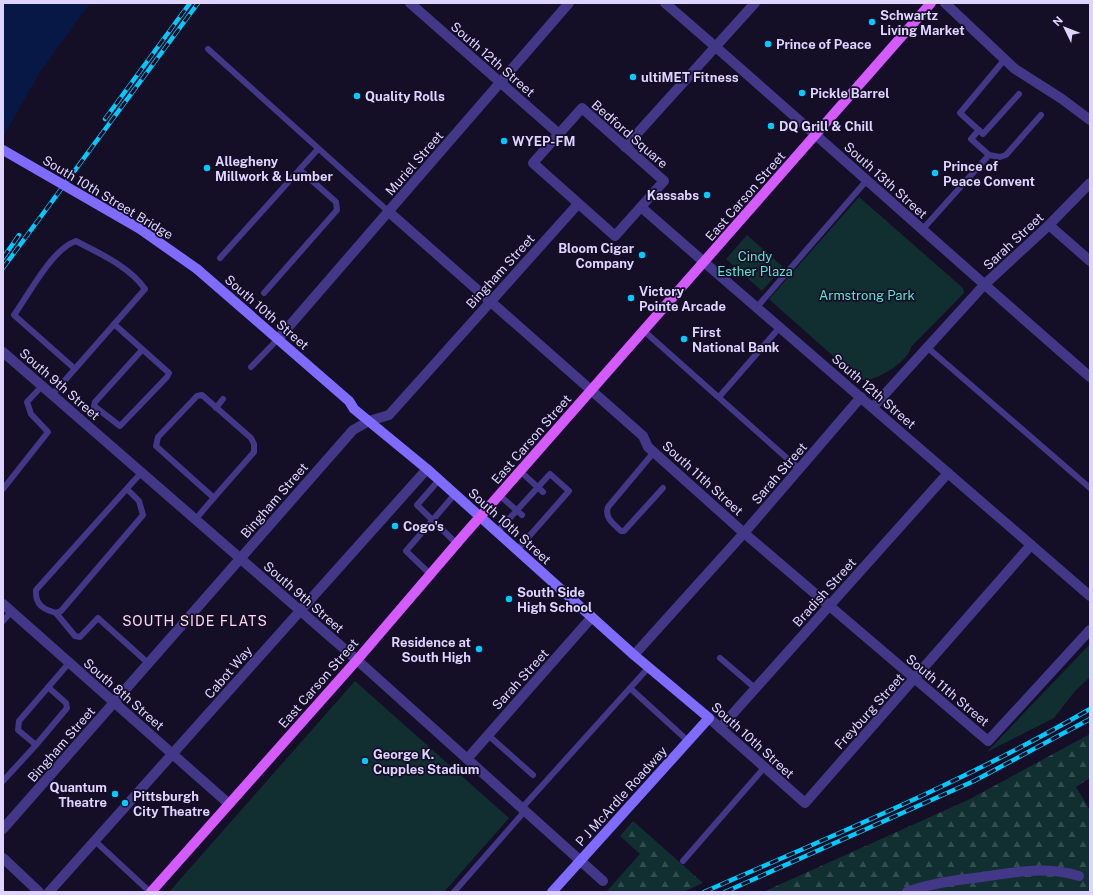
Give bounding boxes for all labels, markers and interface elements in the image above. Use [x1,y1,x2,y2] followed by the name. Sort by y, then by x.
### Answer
[880,8,965,38] place label: Schwartz Living Market
[1045,8,1085,48] north arrow
[1050,14,1065,28] text: N
[867,17,877,27] marker: Schwartz Living Market
[448,19,538,100] street label: South 12th Street
[776,37,872,52] place label: Prince of Peace
[763,39,773,49] marker: Prince of Peace
[641,70,739,85] place label: ultiMET Fitness
[628,72,638,82] marker: ultiMET Fitness
[810,86,890,101] place label: Pickle Barrel
[797,88,807,98] marker: Pickle Barrel
[365,89,445,104] place label: Quality Rolls
[352,91,362,101] marker: Quality Rolls
[589,97,671,171] street label: Bedford Square
[779,119,873,134] place label: DQ Grill & Chill
[766,121,776,131] marker: DQ Grill & Chill
[383,128,446,198] street label: Muriel Street
[512,134,575,149] place label: WYEP-FM
[499,136,509,146] marker: WYEP-FM
[841,139,930,222] street label: South 13th Street
[703,149,788,244] street label: East Carson Street
[40,153,176,242] street label: South 10th Street Bridge
[215,154,333,184] place label: Allegheny Millwork & Lumber
[943,159,1035,189] place label: Prince of Peace Convent
[202,163,212,173] marker: Allegheny Millwork & Lumber
[930,168,940,178] marker: Prince of Peace Convent
[647,188,699,203] place label: Kassabs
[702,190,712,200] marker: Kassabs
[980,210,1046,273] street label: Sarah Street
[463,231,538,312] street label: Bingham Street
[558,241,635,271] place label: Bloom Cigar Company
[717,249,793,279] park label: Cindy Esther Plaza
[637,250,647,260] marker: Bloom Cigar Company
[222,272,312,353] street label: South 10th Street
[639,284,726,314] place label: Victory Pointe Arcade
[819,288,915,303] park label: Armstrong Park
[626,293,636,303] marker: Victory Pointe Arcade
[692,325,780,355] place label: First National Bank
[679,334,689,344] marker: First National Bank
[17,346,103,423] street label: South 9th Street
[829,351,919,432] street label: South 12th Street
[489,392,574,487] street label: East Carson Street
[659,438,746,519] street label: South 11th Street
[749,440,810,507] street label: Sarah Street
[238,460,311,541] street label: Bingham Street
[465,485,554,567] street label: South 10th Street
[403,519,444,534] place label: Cogo's
[390,521,400,531] marker: Cogo's
[790,555,859,630] street label: Bradish Street
[261,559,347,636] street label: South 9th Street
[517,585,592,615] place label: South Side High School
[504,594,514,604] marker: South Side High School
[122,613,268,629] district label: SOUTH SIDE FLATS
[391,635,471,665] place label: Residence at South High
[276,636,361,731] street label: East Carson Street
[202,643,255,702] street label: Cabot Way
[474,644,484,654] marker: Residence at South High
[489,646,552,713] street label: Sarah Street
[903,651,992,729] street label: South 11th Street
[80,655,167,733] street label: South 8th Street
[832,670,907,752] street label: Freyburg Street
[708,699,797,781] street label: South 10th Street
[25,704,98,785] street label: Bingham Street
[573,743,670,849] street label: P J McArdle Roadway
[373,747,479,777] place label: George K. Cupples Stadium
[360,756,370,766] marker: George K. Cupples Stadium
[50,780,107,810] place label: Quantum Theatre
[110,789,120,799] marker: Quantum Theatre
[133,789,210,819] place label: Pittsburgh City Theatre
[120,798,130,808] marker: Pittsburgh City Theatre

